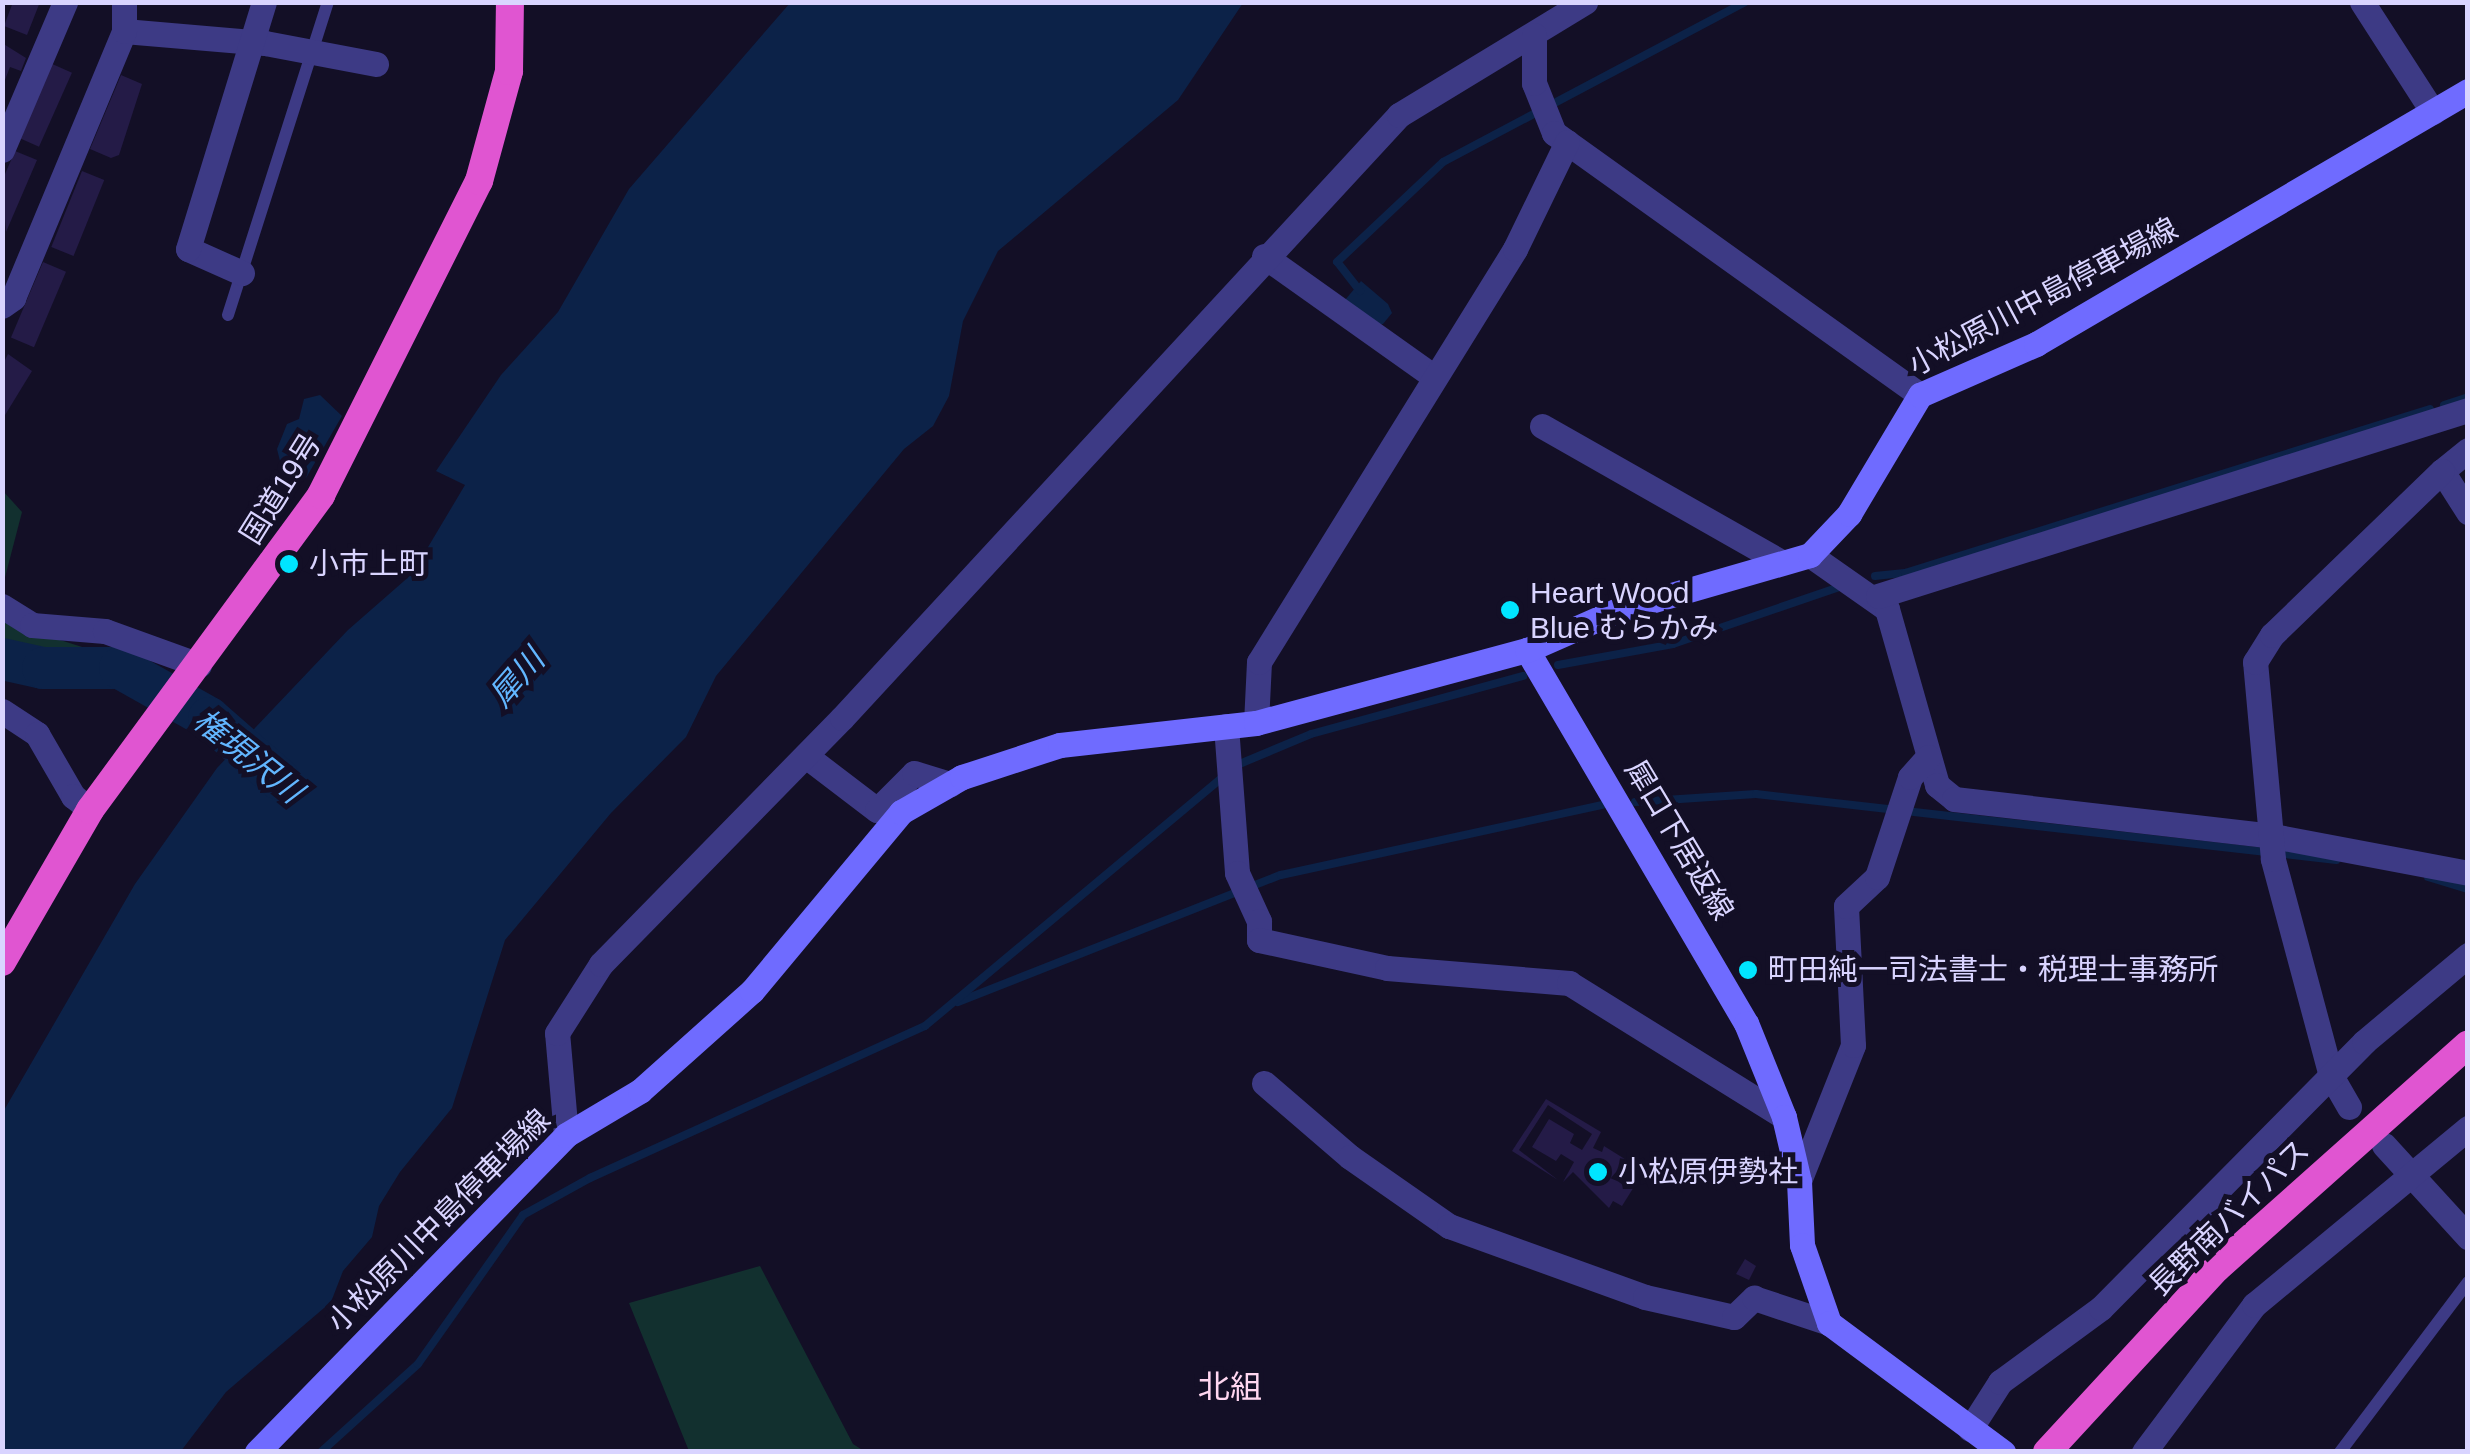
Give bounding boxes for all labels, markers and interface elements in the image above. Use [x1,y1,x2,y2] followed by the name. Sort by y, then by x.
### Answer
[1902,211,2184,383] street label: 小松原川中島停車場線
[233,427,329,551] street label: 国道19号
[309,546,429,582] place label: 小市上町
[278,553,300,575] marker: 小市上町
[1530,575,1718,646] place label: Heart Wood Blue むらかみ
[1499,599,1521,621] marker: Heart Wood Blue むらかみ
[482,641,552,715] water label: 犀川
[186,701,310,811] water label: 権現沢川
[1617,754,1741,926] street label: 犀口下居返線
[1768,952,2218,988] place label: 町田純一司法書士・税理士事務所
[1737,959,1759,981] marker: 町田純一司法書士・税理士事務所
[320,1102,558,1340] street label: 小松原川中島停車場線
[2141,1132,2317,1304] street label: 長野南バイパス
[1618,1154,1798,1190] place label: 小松原伊勢社
[1587,1161,1609,1183] marker: 小松原伊勢社
[1198,1368,1262,1406] district label: 北組

